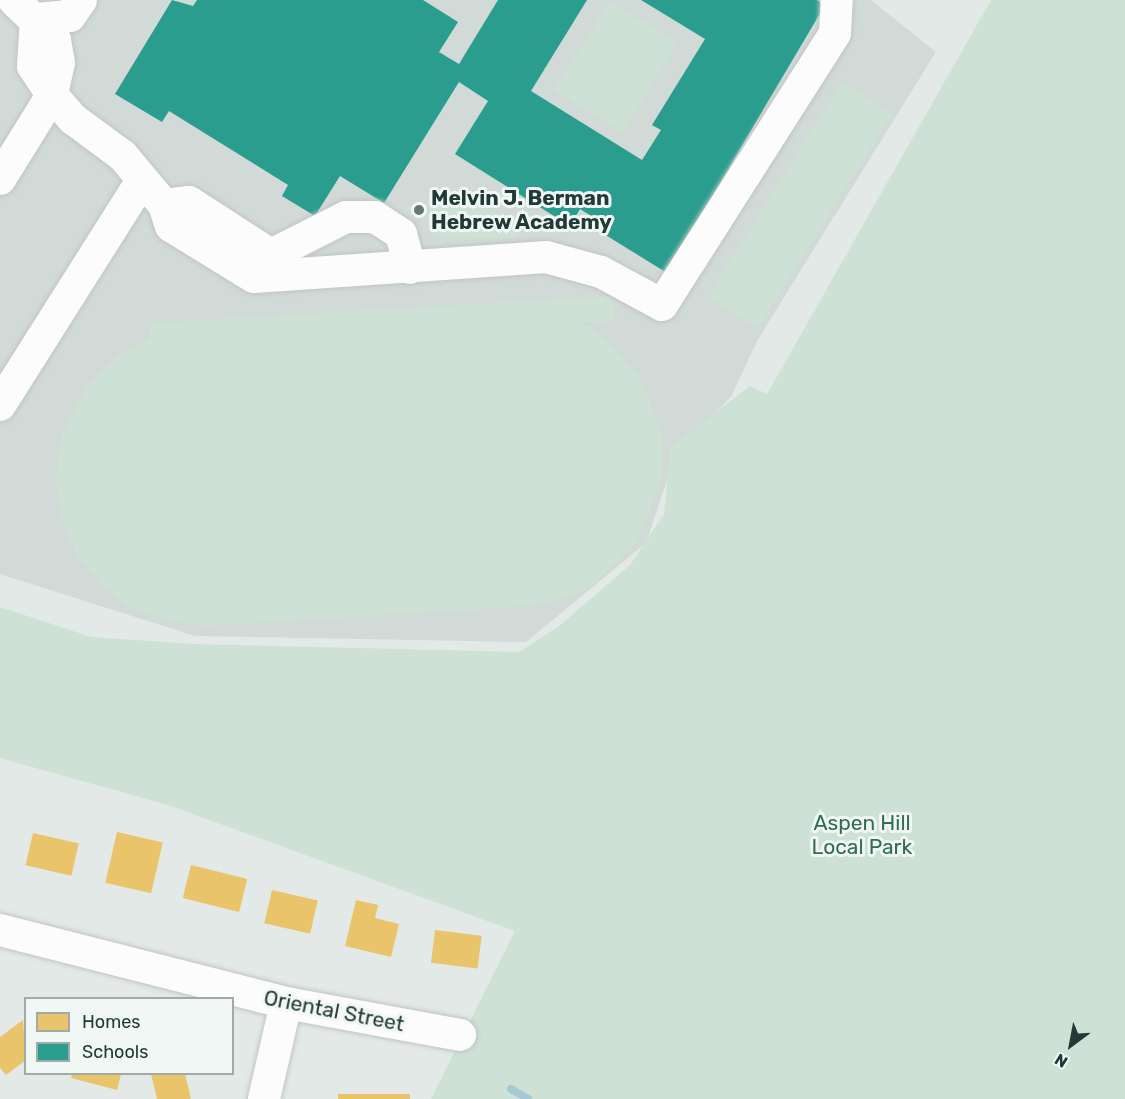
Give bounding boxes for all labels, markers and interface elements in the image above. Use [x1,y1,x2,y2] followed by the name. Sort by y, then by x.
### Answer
[431,185,613,235] place label: Melvin J. Berman Hebrew Academy
[412,203,426,217] marker: Melvin J. Berman Hebrew Academy
[812,810,912,860] park label: Aspen Hill Local Park
[262,985,406,1037] street label: Oriental Street
[24,997,234,1075] legend
[82,1011,140,1033] text: Homes
[1041,1015,1101,1075] north arrow
[82,1041,148,1063] text: Schools
[1051,1050,1071,1072] text: N

